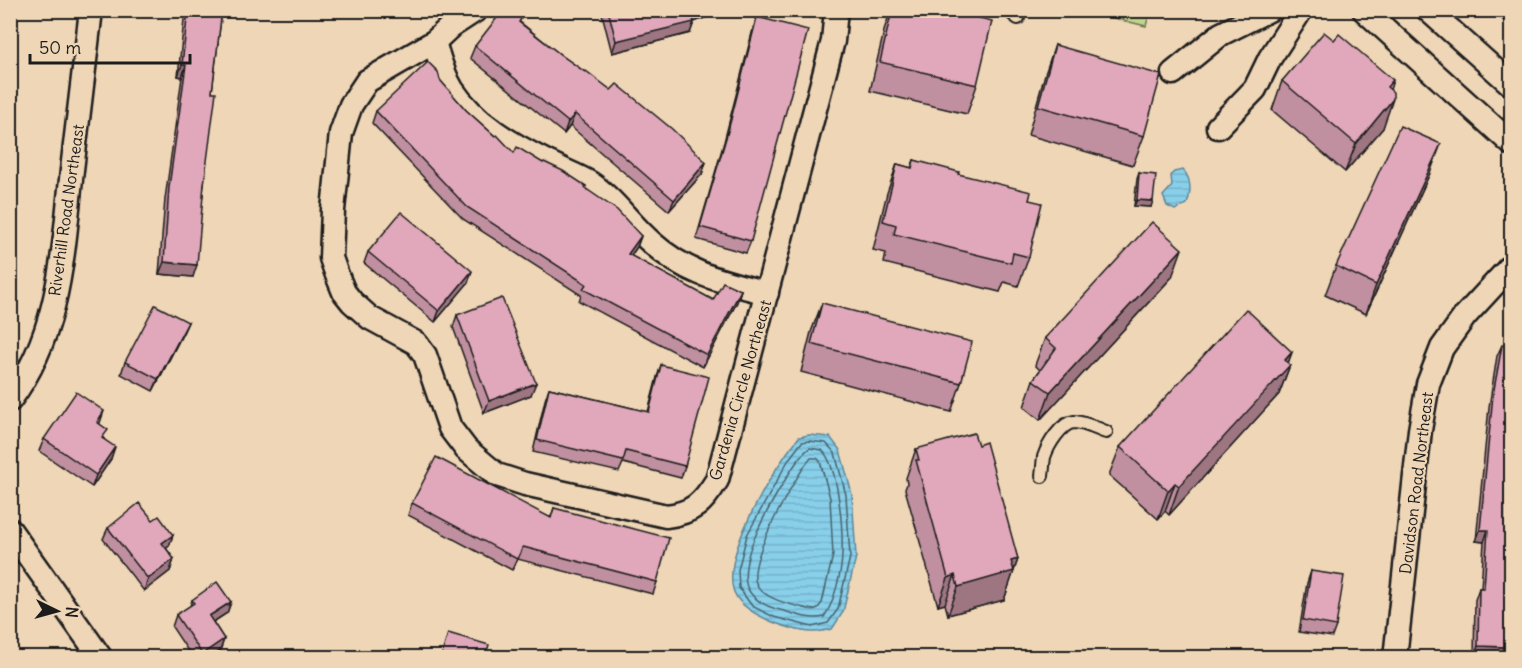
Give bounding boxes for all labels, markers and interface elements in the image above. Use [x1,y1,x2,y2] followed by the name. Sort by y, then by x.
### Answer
[30,27,190,65] scale bar
[39,36,81,59] text: 50 m
[44,122,88,297] street label: Riverhill Road Northeast
[705,297,776,483] street label: Gardenia Circle Northeast
[1395,390,1437,575] street label: Davidson Road Northeast
[27,581,87,641] north arrow
[61,606,82,619] text: N

